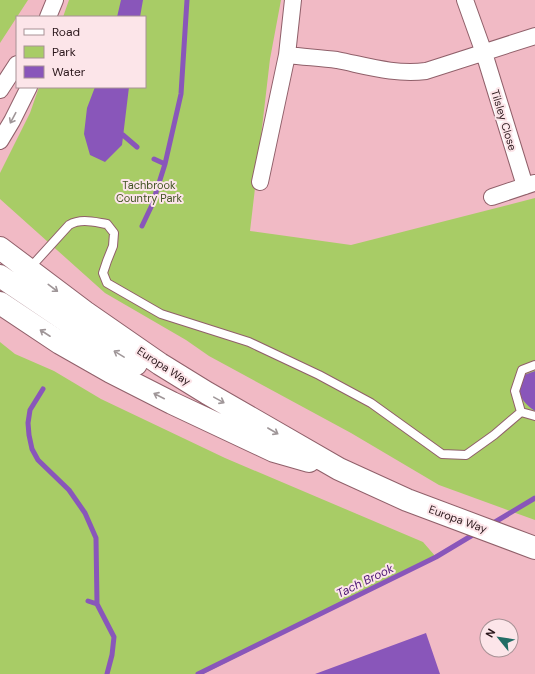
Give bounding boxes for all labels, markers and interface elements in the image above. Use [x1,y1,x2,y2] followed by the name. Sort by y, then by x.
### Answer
[16,16,146,88] legend
[52,24,80,40] text: Road
[52,44,76,60] text: Park
[52,64,86,80] text: Water
[488,88,520,152] street label: Tilsley Close
[9,112,17,124] one-way arrow
[116,178,183,205] park label: Tachbrook Country Park
[48,284,59,292] one-way arrow
[40,329,51,337] one-way arrow
[135,344,193,388] street label: Europa Way
[113,349,125,357] one-way arrow
[153,392,165,399] one-way arrow
[213,397,225,404] one-way arrow
[267,427,278,435] one-way arrow
[427,502,489,536] street label: Europa Way
[334,560,397,602] water label: Tach Brook
[479,618,519,658] north arrow
[482,626,498,640] text: N

